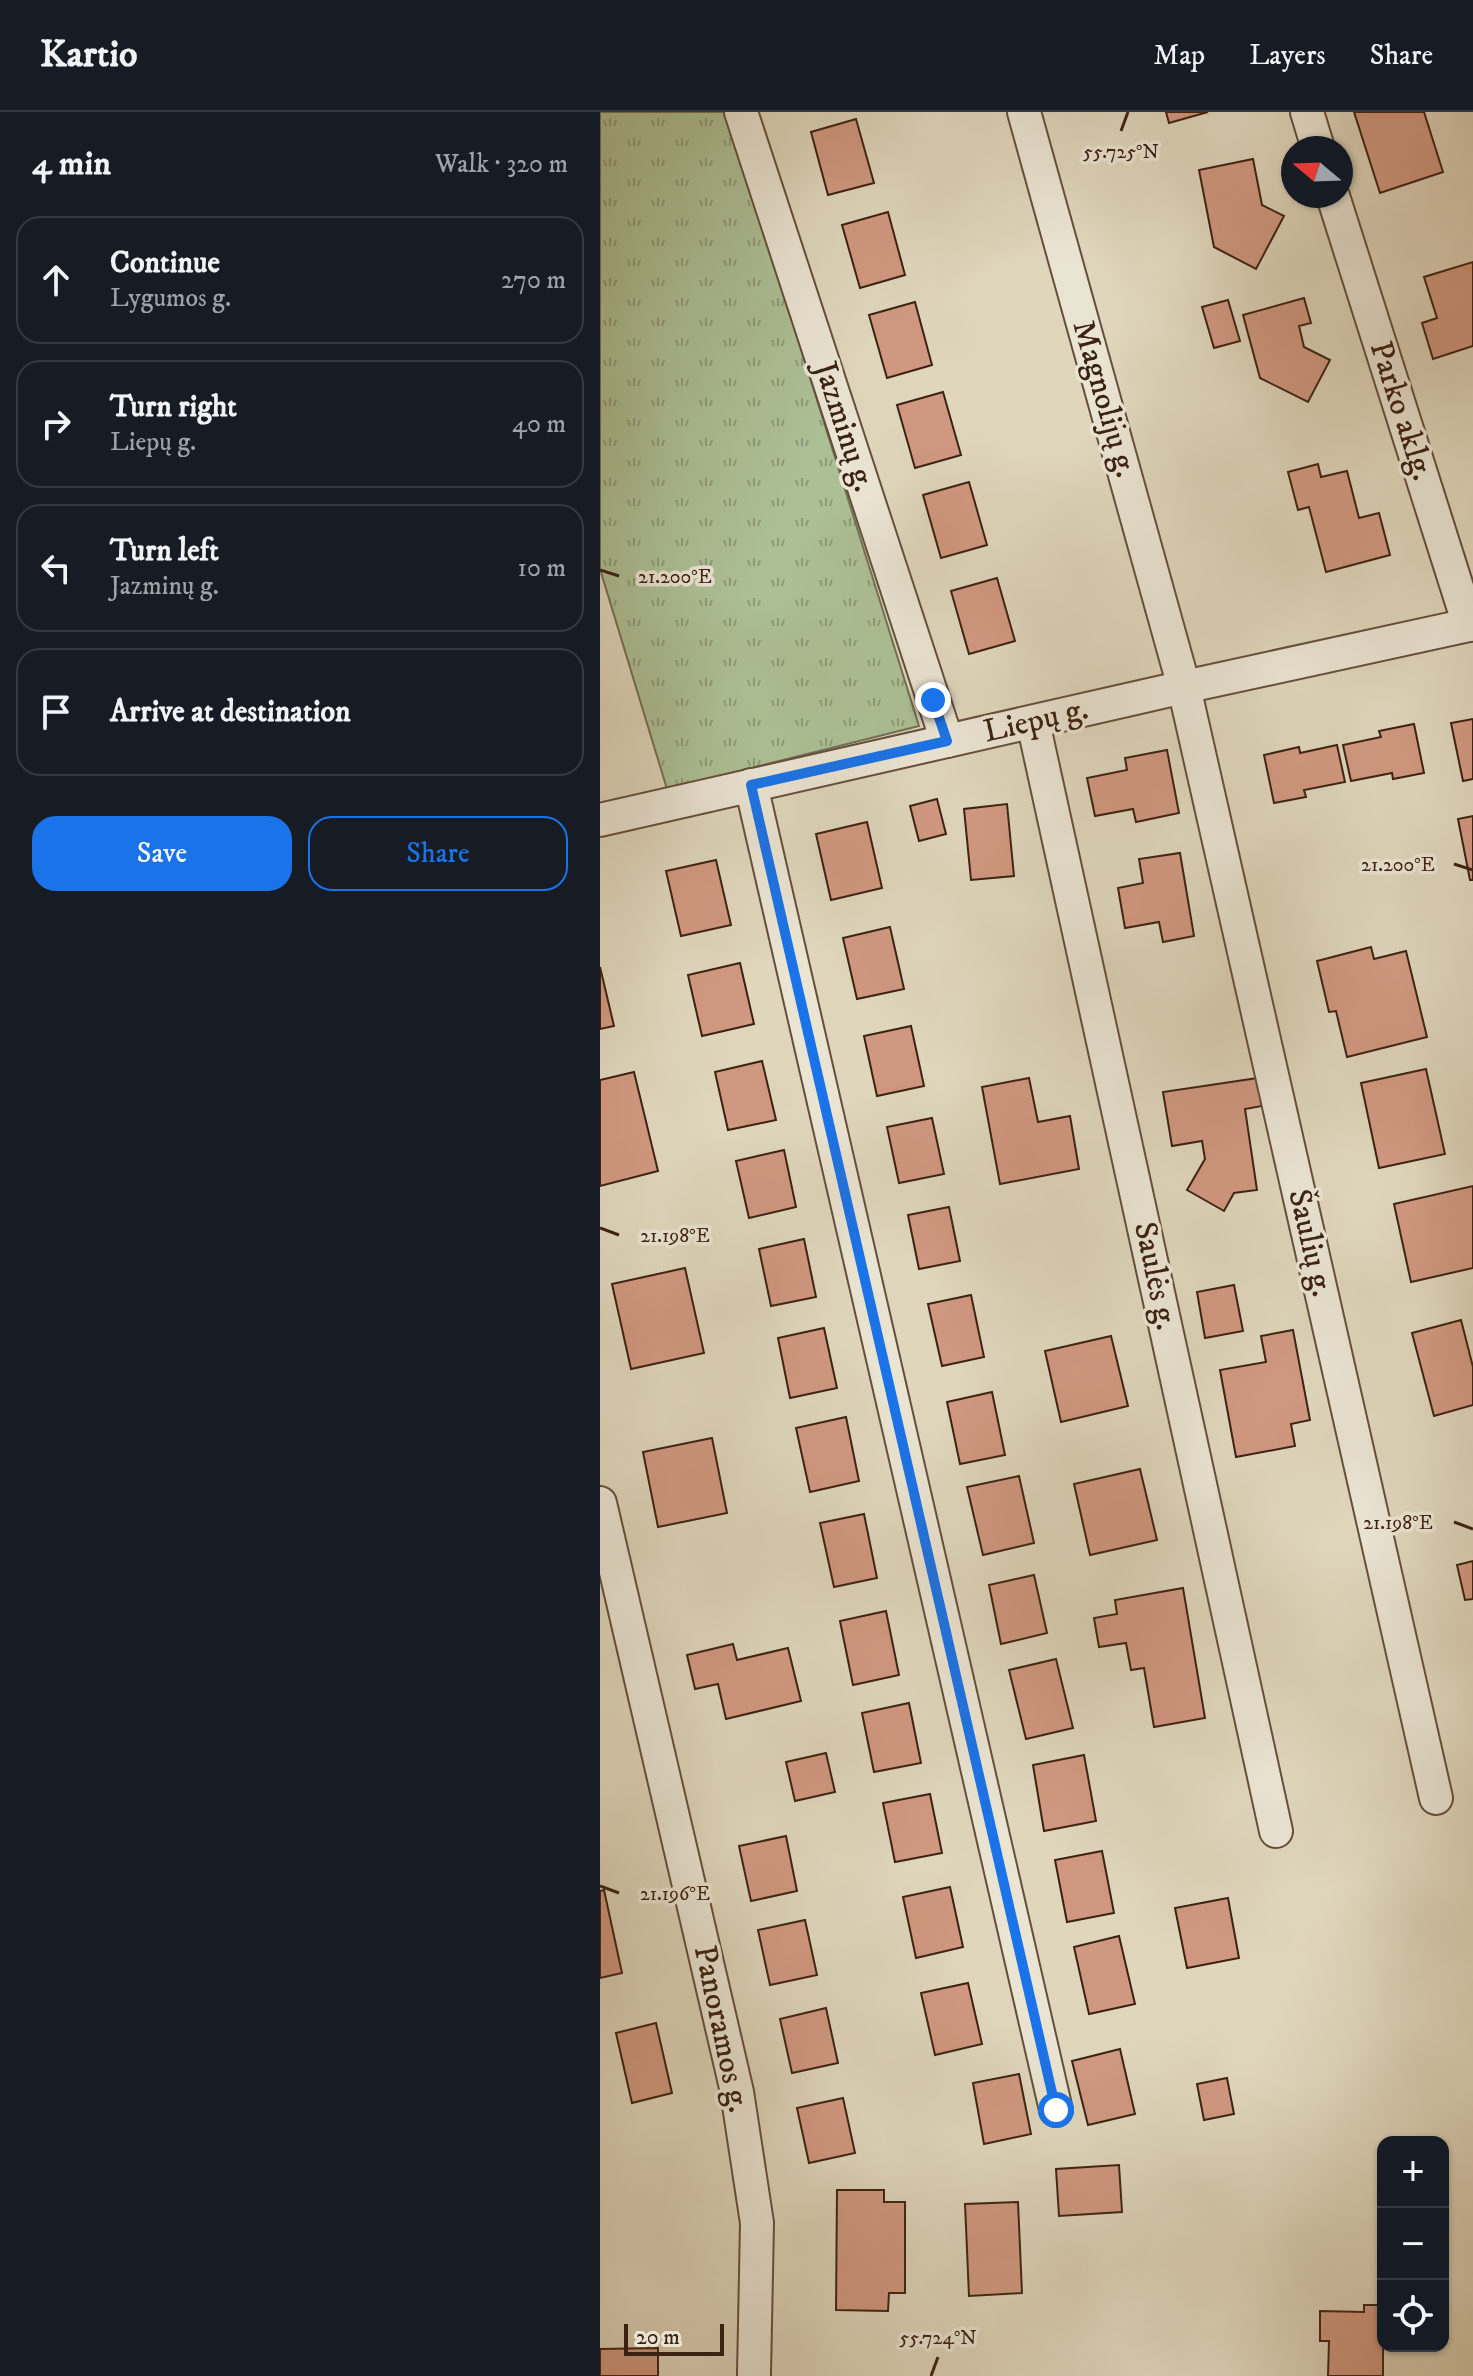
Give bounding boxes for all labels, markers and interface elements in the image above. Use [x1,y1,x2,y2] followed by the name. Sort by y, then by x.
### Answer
[40,31,137,79] text: Kartio
[1154,38,1205,73] text: Map
[1249,38,1326,73] text: Layers
[1370,38,1433,73] text: Share
[1281,136,1353,208] north arrow
[1083,140,1159,165] text: 55.725°N
[32,143,111,185] text: 4 min
[435,148,568,181] text: Walk · 320 m
[110,245,220,282] text: Continue
[34,258,78,302] icon: ahead
[501,264,566,297] text: 270 m
[110,282,231,315] text: Lygumos g.
[1063,316,1145,482] street label: Magnolijų g.
[1360,336,1442,486] street label: Parko aklg.
[803,354,884,497] street label: Jazminų g.
[110,389,237,426] text: Turn right
[34,402,78,446] icon: right
[512,408,566,441] text: 40 m
[110,426,196,459] text: Liepų g.
[110,533,219,570] text: Turn left
[34,546,78,590] icon: left
[517,552,566,585] text: 10 m
[638,565,712,590] text: 21.200°E
[110,570,219,603] text: Jazminų g.
[915,682,951,718] route end
[34,690,78,734] icon: arrive
[980,690,1092,752] street label: Liepų g.
[110,694,351,731] text: Arrive at destination
[32,816,292,891] button: Save
[308,816,568,891] button: Share
[1361,853,1435,878] text: 21.200°E
[1278,1185,1342,1301] street label: Šaulių g.
[1124,1218,1186,1334] street label: Saulės g.
[640,1224,710,1249] text: 21.198°E
[1363,1511,1433,1536] text: 21.198°E
[640,1882,710,1907] text: 21.196°E
[684,1942,758,2116] street label: Panoramos g.
[1038,2092,1074,2128] route start
[1377,2136,1449,2352] map controls
[1377,2136,1449,2208] button: +
[1377,2208,1449,2280] button: −
[1377,2280,1449,2352] button: locate
[624,2320,724,2356] scale bar
[636,2324,680,2351] text: 20 m
[899,2326,977,2351] text: 55.724°N

